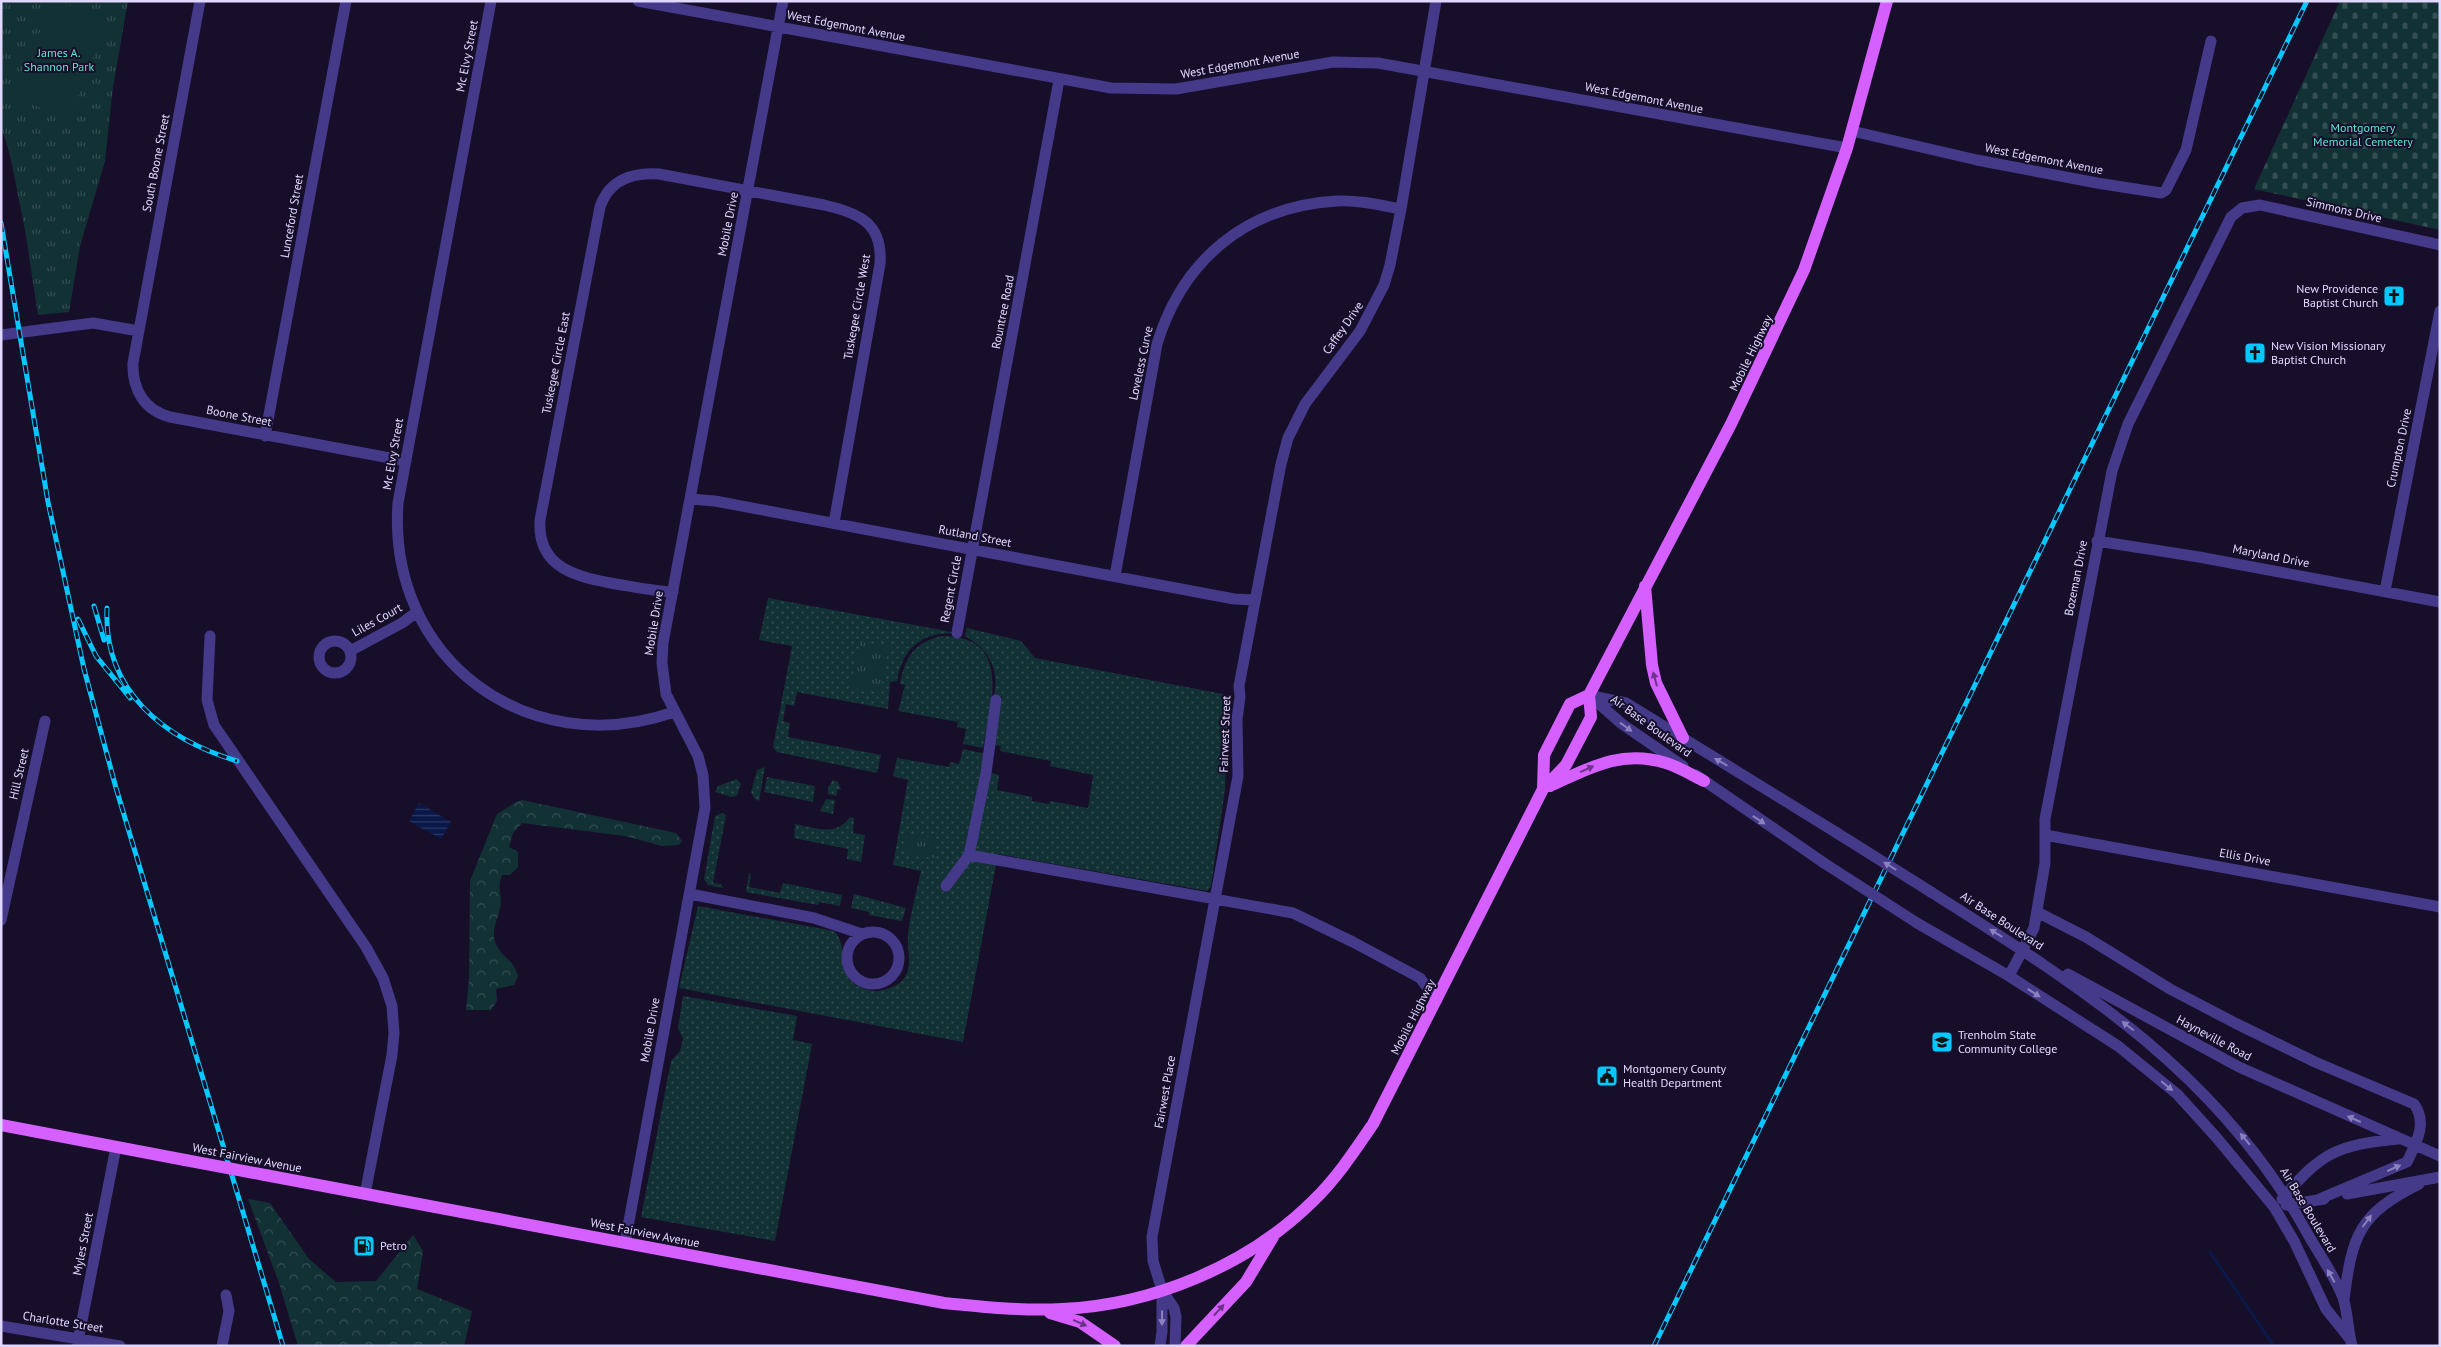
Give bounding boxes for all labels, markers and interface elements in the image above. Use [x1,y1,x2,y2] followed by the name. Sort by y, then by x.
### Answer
[786,7,907,44] street label: West Edgemont Avenue
[452,19,481,93] street label: Mc Elvy Street
[24,45,94,74] park label: James A. Shannon Park
[1179,46,1300,81] street label: West Edgemont Avenue
[1584,79,1705,116] street label: West Edgemont Avenue
[139,113,172,213] street label: South Boone Street
[2313,120,2413,149] park label: Montgomery Memorial Cemetery
[1984,140,2105,177] street label: West Edgemont Avenue
[277,173,306,259] street label: Lunceford Street
[714,190,741,257] street label: Mobile Drive
[2305,194,2383,226] street label: Simmons Drive
[840,253,873,361] street label: Tuskegee Circle West
[988,274,1017,350] street label: Rountree Road
[2296,281,2378,310] place label: New Providence Baptist Church
[2382,284,2406,308] church icon: New Providence Baptist Church
[1319,298,1366,357] street label: Caffey Drive
[538,310,573,415] street label: Tuskegee Circle East
[1726,312,1776,393] street label: Mobile Highway
[1125,324,1156,401] street label: Loveless Curve
[2271,338,2386,367] place label: New Vision Missionary Baptist Church
[2243,341,2267,365] church icon: New Vision Missionary Baptist Church
[205,402,273,429] street label: Boone Street
[2383,407,2414,489] street label: Crumpton Drive
[379,417,406,491] street label: Mc Elvy Street
[937,521,1013,550] street label: Rutland Street
[2061,539,2090,617] street label: Bozeman Drive
[2232,541,2311,570] street label: Maryland Drive
[937,554,964,624] street label: Regent Circle
[641,589,666,656] street label: Mobile Drive
[349,600,405,639] street label: Liles Court
[1651,671,1659,686] one-way arrow
[1608,691,1695,760] street label: Air Base Boulevard
[1216,695,1233,773] street label: Fairwest Street
[1619,722,1633,732] one-way arrow
[5,747,32,801] street label: Hill Street
[1715,757,1728,766] one-way arrow
[1580,765,1594,773] one-way arrow
[1753,815,1766,824] one-way arrow
[2218,845,2272,868] street label: Ellis Drive
[1884,862,1897,871] one-way arrow
[1958,888,2047,953] street label: Air Base Boulevard
[1989,928,2002,937] one-way arrow
[1387,976,1438,1057] street label: Mobile Highway
[2028,988,2041,997] one-way arrow
[636,996,663,1063] street label: Mobile Drive
[2174,1012,2254,1064] street label: Hayneville Road
[2122,1021,2135,1032] one-way arrow
[1958,1027,2057,1056] place label: Trenholm State Community College
[1930,1030,1954,1054] school or university icon: Trenholm State Community College
[1151,1054,1178,1130] street label: Fairwest Place
[1623,1061,1727,1090] place label: Montgomery County Health Department
[1595,1064,1619,1088] public building icon: Montgomery County Health Department
[2160,1081,2173,1092] one-way arrow
[2347,1114,2361,1122] one-way arrow
[2240,1133,2251,1145] one-way arrow
[191,1140,303,1175] street label: West Fairview Avenue
[2387,1163,2401,1171] one-way arrow
[2277,1165,2340,1255] street label: Air Base Boulevard
[69,1211,96,1277] street label: Myles Street
[2362,1214,2372,1228] one-way arrow
[589,1215,701,1250] street label: West Fairview Avenue
[352,1234,376,1258] fuel station icon: Petro
[380,1238,407,1253] place label: Petro
[2327,1269,2335,1283] one-way arrow
[1213,1305,1225,1317] one-way arrow
[22,1308,104,1335] street label: Charlotte Street
[1158,1310,1166,1326] one-way arrow
[1073,1320,1087,1328] one-way arrow

